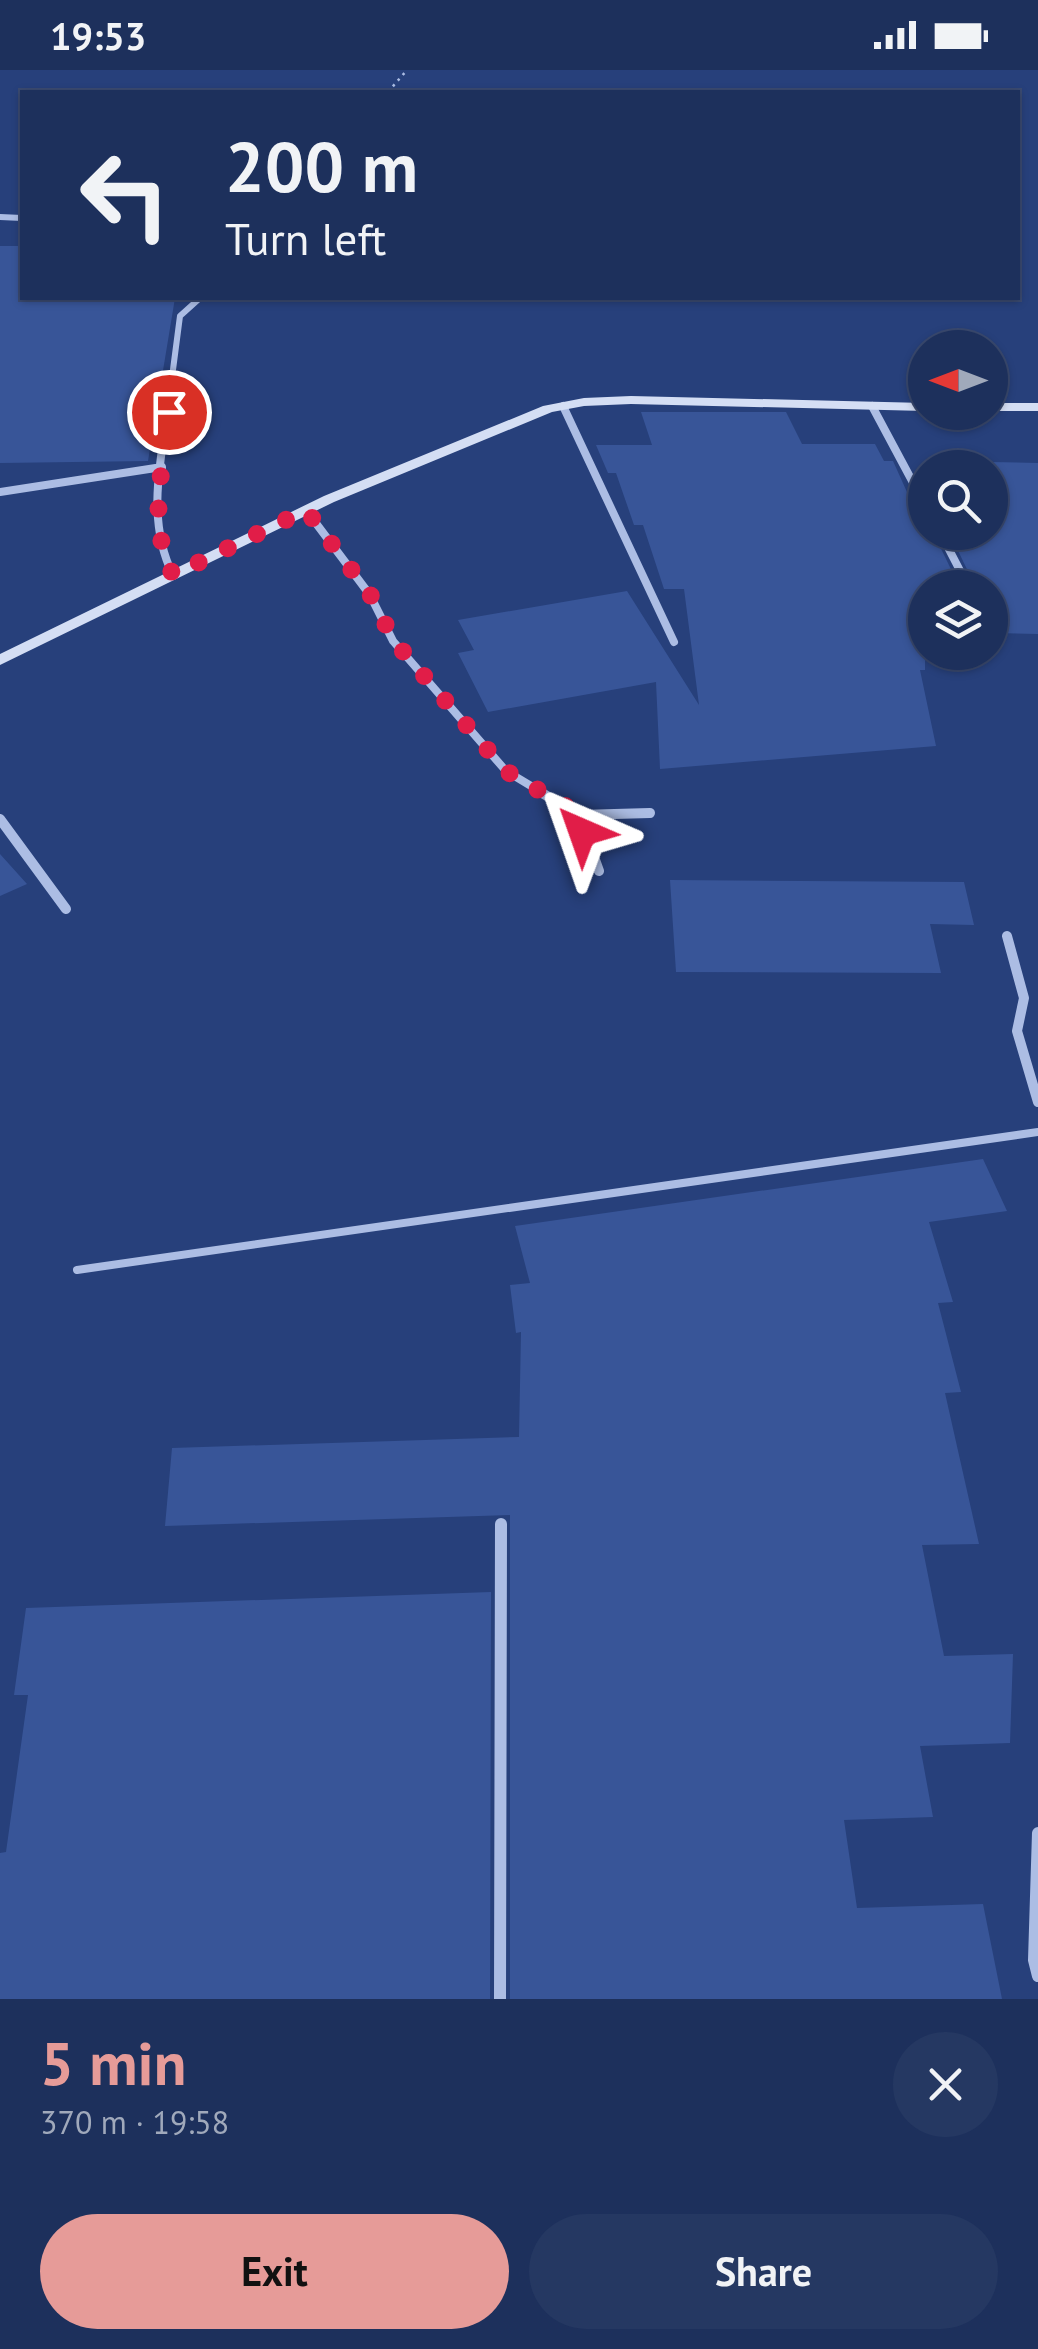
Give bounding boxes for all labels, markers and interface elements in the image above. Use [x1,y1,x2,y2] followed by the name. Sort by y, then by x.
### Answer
[50,11,146,60] text: 19:53
[225,121,418,211] text: 200 m
[60,130,190,260] icon: left
[225,209,386,267] text: Turn left
[908,330,1008,430] north arrow
[908,330,1008,670] map controls
[127,370,212,455] pin
[142,385,197,440] icon: arrive
[908,450,1008,550] button: search
[908,570,1008,670] button: layers
[530,780,634,884] position arrow
[40,2024,186,2102] text: 5 min
[893,2032,998,2137] button: close
[40,2101,229,2143] text: 370 m · 19:58
[40,2214,509,2329] button: Exit
[529,2214,998,2329] button: Share

